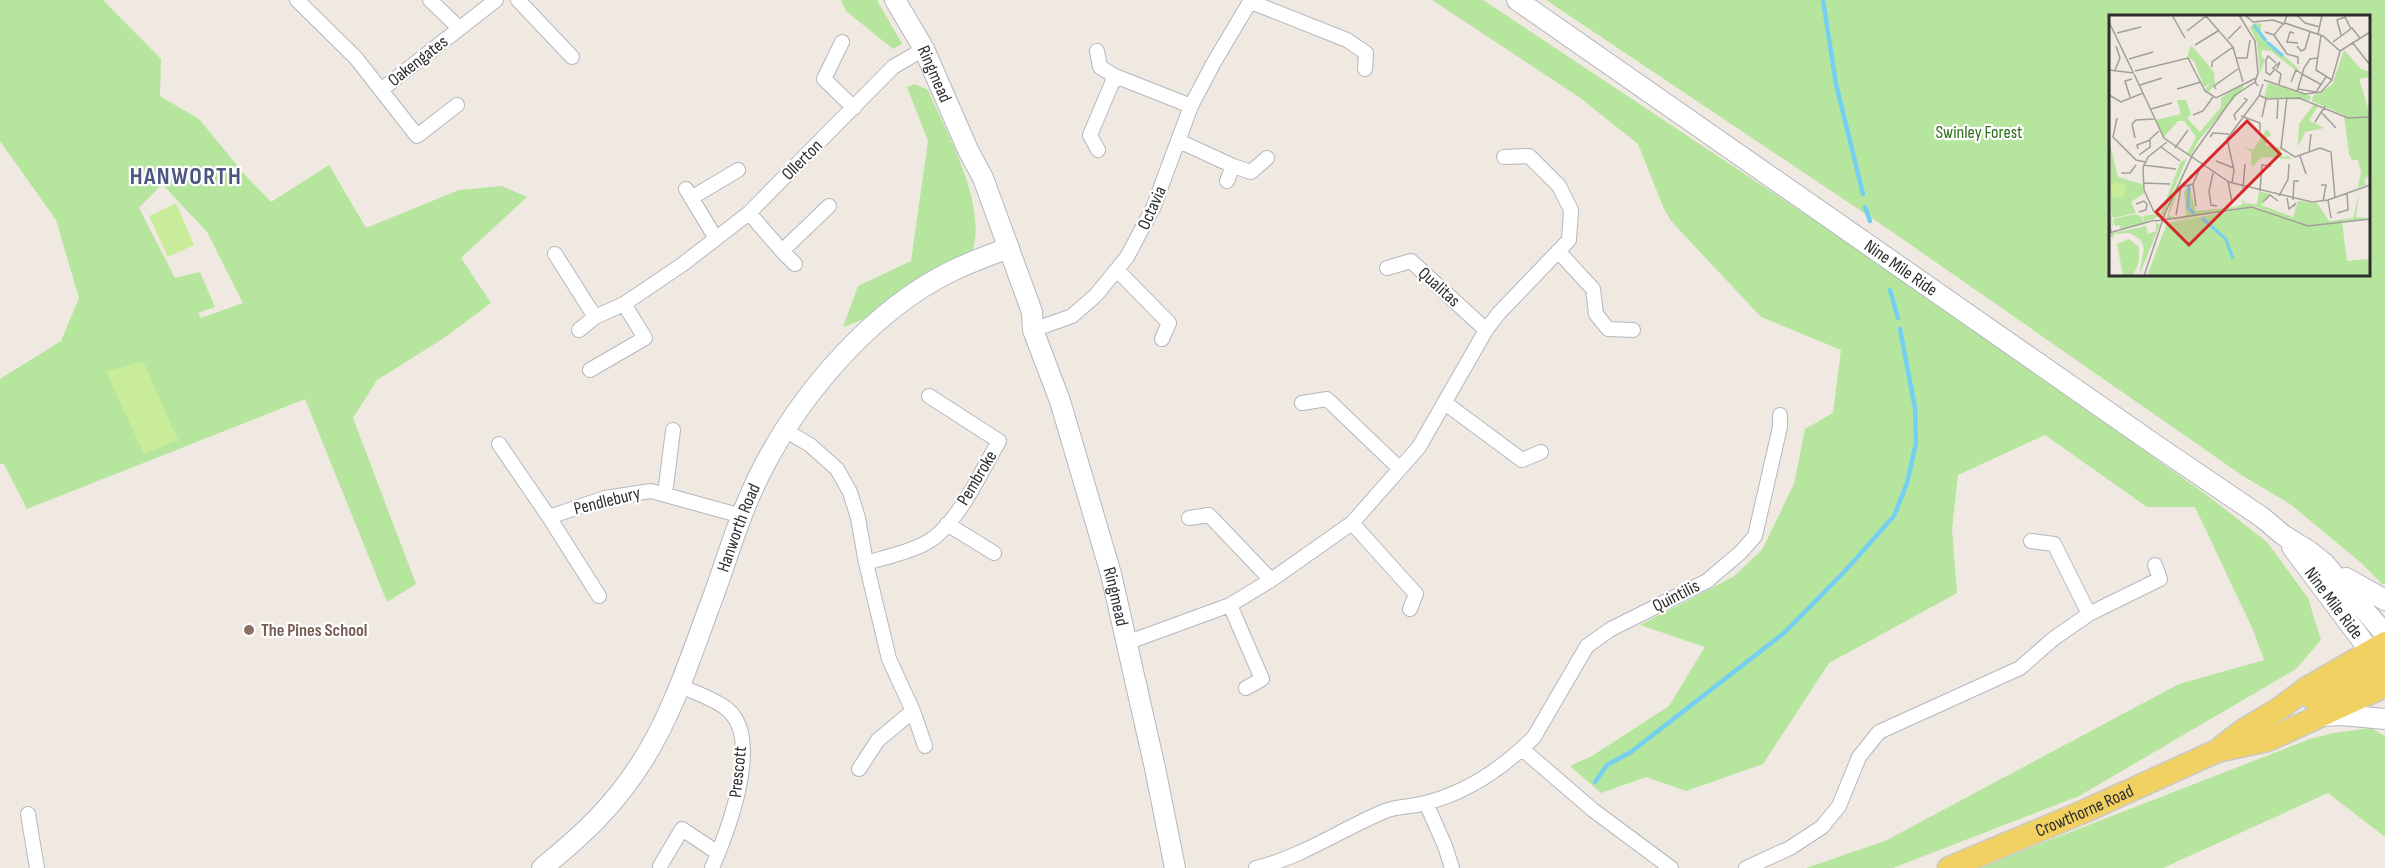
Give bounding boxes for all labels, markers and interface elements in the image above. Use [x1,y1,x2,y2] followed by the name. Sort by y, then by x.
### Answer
[2109,15,2370,276] inset map
[384,31,452,91] street label: Oakengates
[913,42,956,105] street label: Ringmead
[1935,122,2023,143] park label: Swinley Forest
[777,135,827,185] street label: Ollerton
[130,162,242,191] district label: HANWORTH
[1133,183,1171,233] street label: Octavia
[1860,235,1942,300] street label: Nine Mile Ride
[1414,263,1464,311] street label: Qualitas
[953,447,1001,509] street label: Pembroke
[712,480,764,575] street label: Hanworth Road
[572,483,643,519] street label: Pendlebury
[2300,563,2368,643] street label: Nine Mile Ride
[1099,564,1133,628] street label: Ringmead
[1649,575,1703,617] street label: Quintilis
[261,620,368,641] place label: The Pines School
[242,623,256,637] marker: The Pines School
[725,745,751,799] street label: Prescott
[2032,780,2137,841] street label: Crowthorne Road

